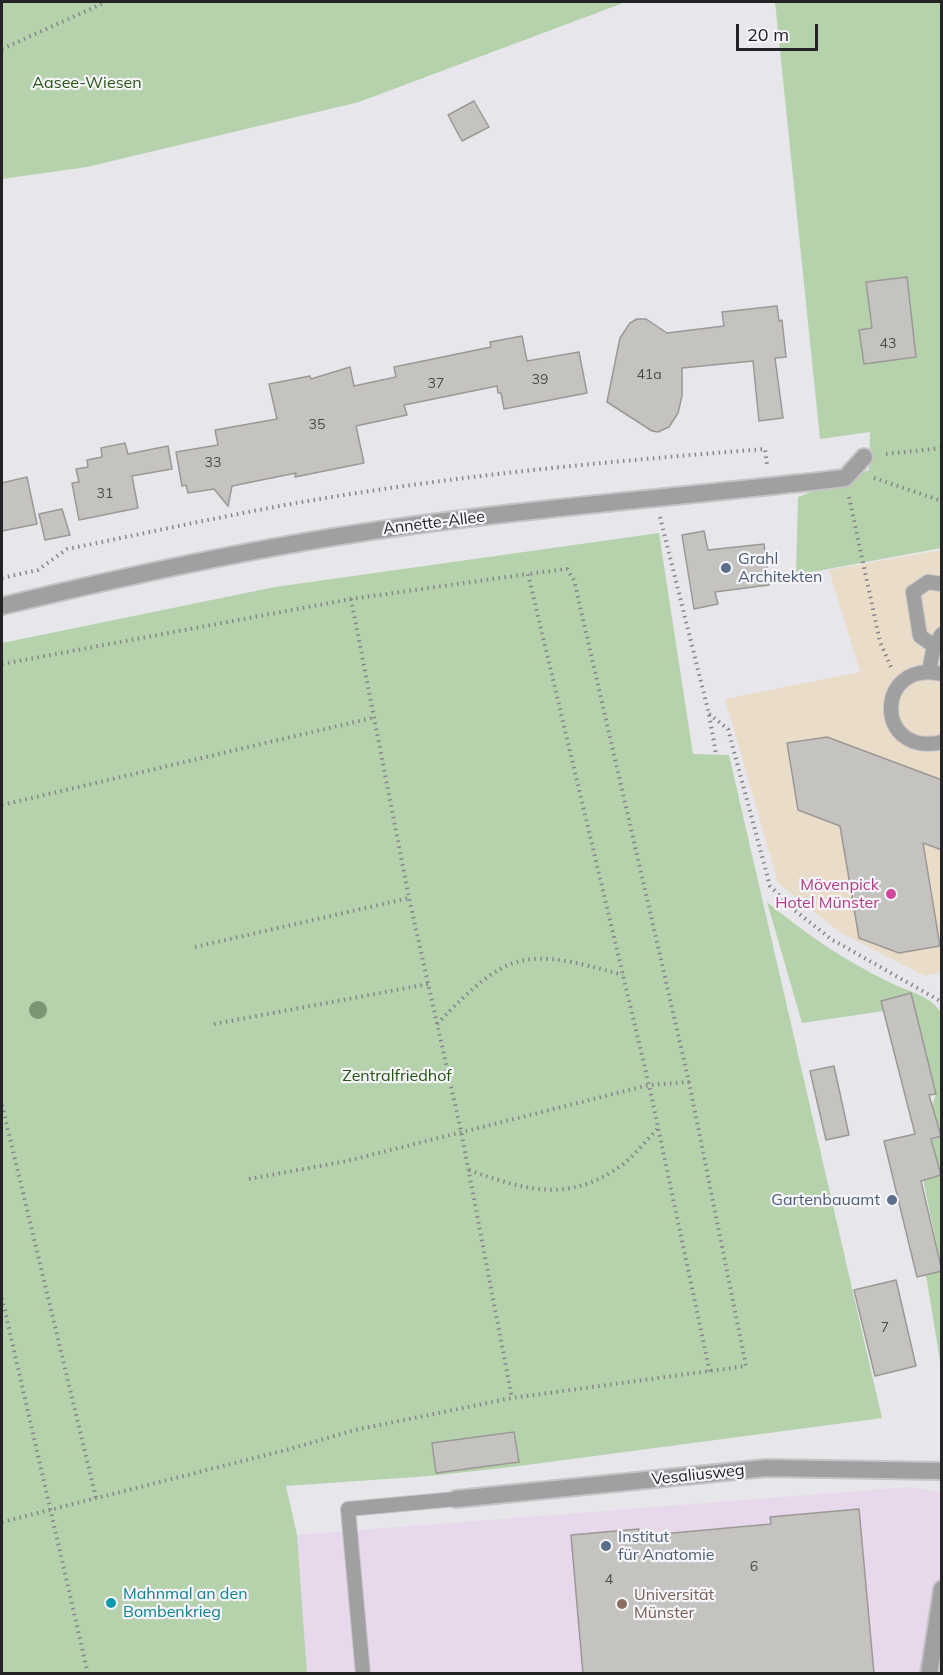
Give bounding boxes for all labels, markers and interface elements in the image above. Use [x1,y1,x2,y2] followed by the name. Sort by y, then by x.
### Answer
[739,12,822,50] scale bar
[747,23,789,46] text: 20 m
[32,73,142,93] park label: Aasee-Wiesen
[880,336,896,352] house number: 43
[636,367,662,383] house number: 41a
[532,372,548,388] house number: 39
[428,376,444,392] house number: 37
[309,417,325,433] house number: 35
[205,455,221,471] house number: 33
[97,486,113,502] house number: 31
[382,507,486,539] street label: Annette-Allee
[738,549,822,587] place label: Grahl Architekten
[719,561,733,575] marker: Grahl Architekten
[775,875,879,913] place label: Mövenpick Hotel Münster
[884,887,898,901] marker: Mövenpick Hotel Münster
[342,1066,452,1086] park label: Zentralfriedhof
[771,1190,880,1210] place label: Gartenbauamt
[885,1193,899,1207] marker: Gartenbauamt
[881,1320,889,1336] house number: 7
[651,1461,745,1489] street label: Vesaliusweg
[618,1527,715,1565] place label: Institut für Anatomie
[599,1539,613,1553] marker: Institut für Anatomie
[750,1559,758,1575] house number: 6
[605,1572,613,1588] house number: 4
[123,1584,248,1622] place label: Mahnmal an den Bombenkrieg
[634,1585,714,1623] place label: Universität Münster
[104,1596,118,1610] marker: Mahnmal an den Bombenkrieg
[615,1597,629,1611] marker: Universität Münster

